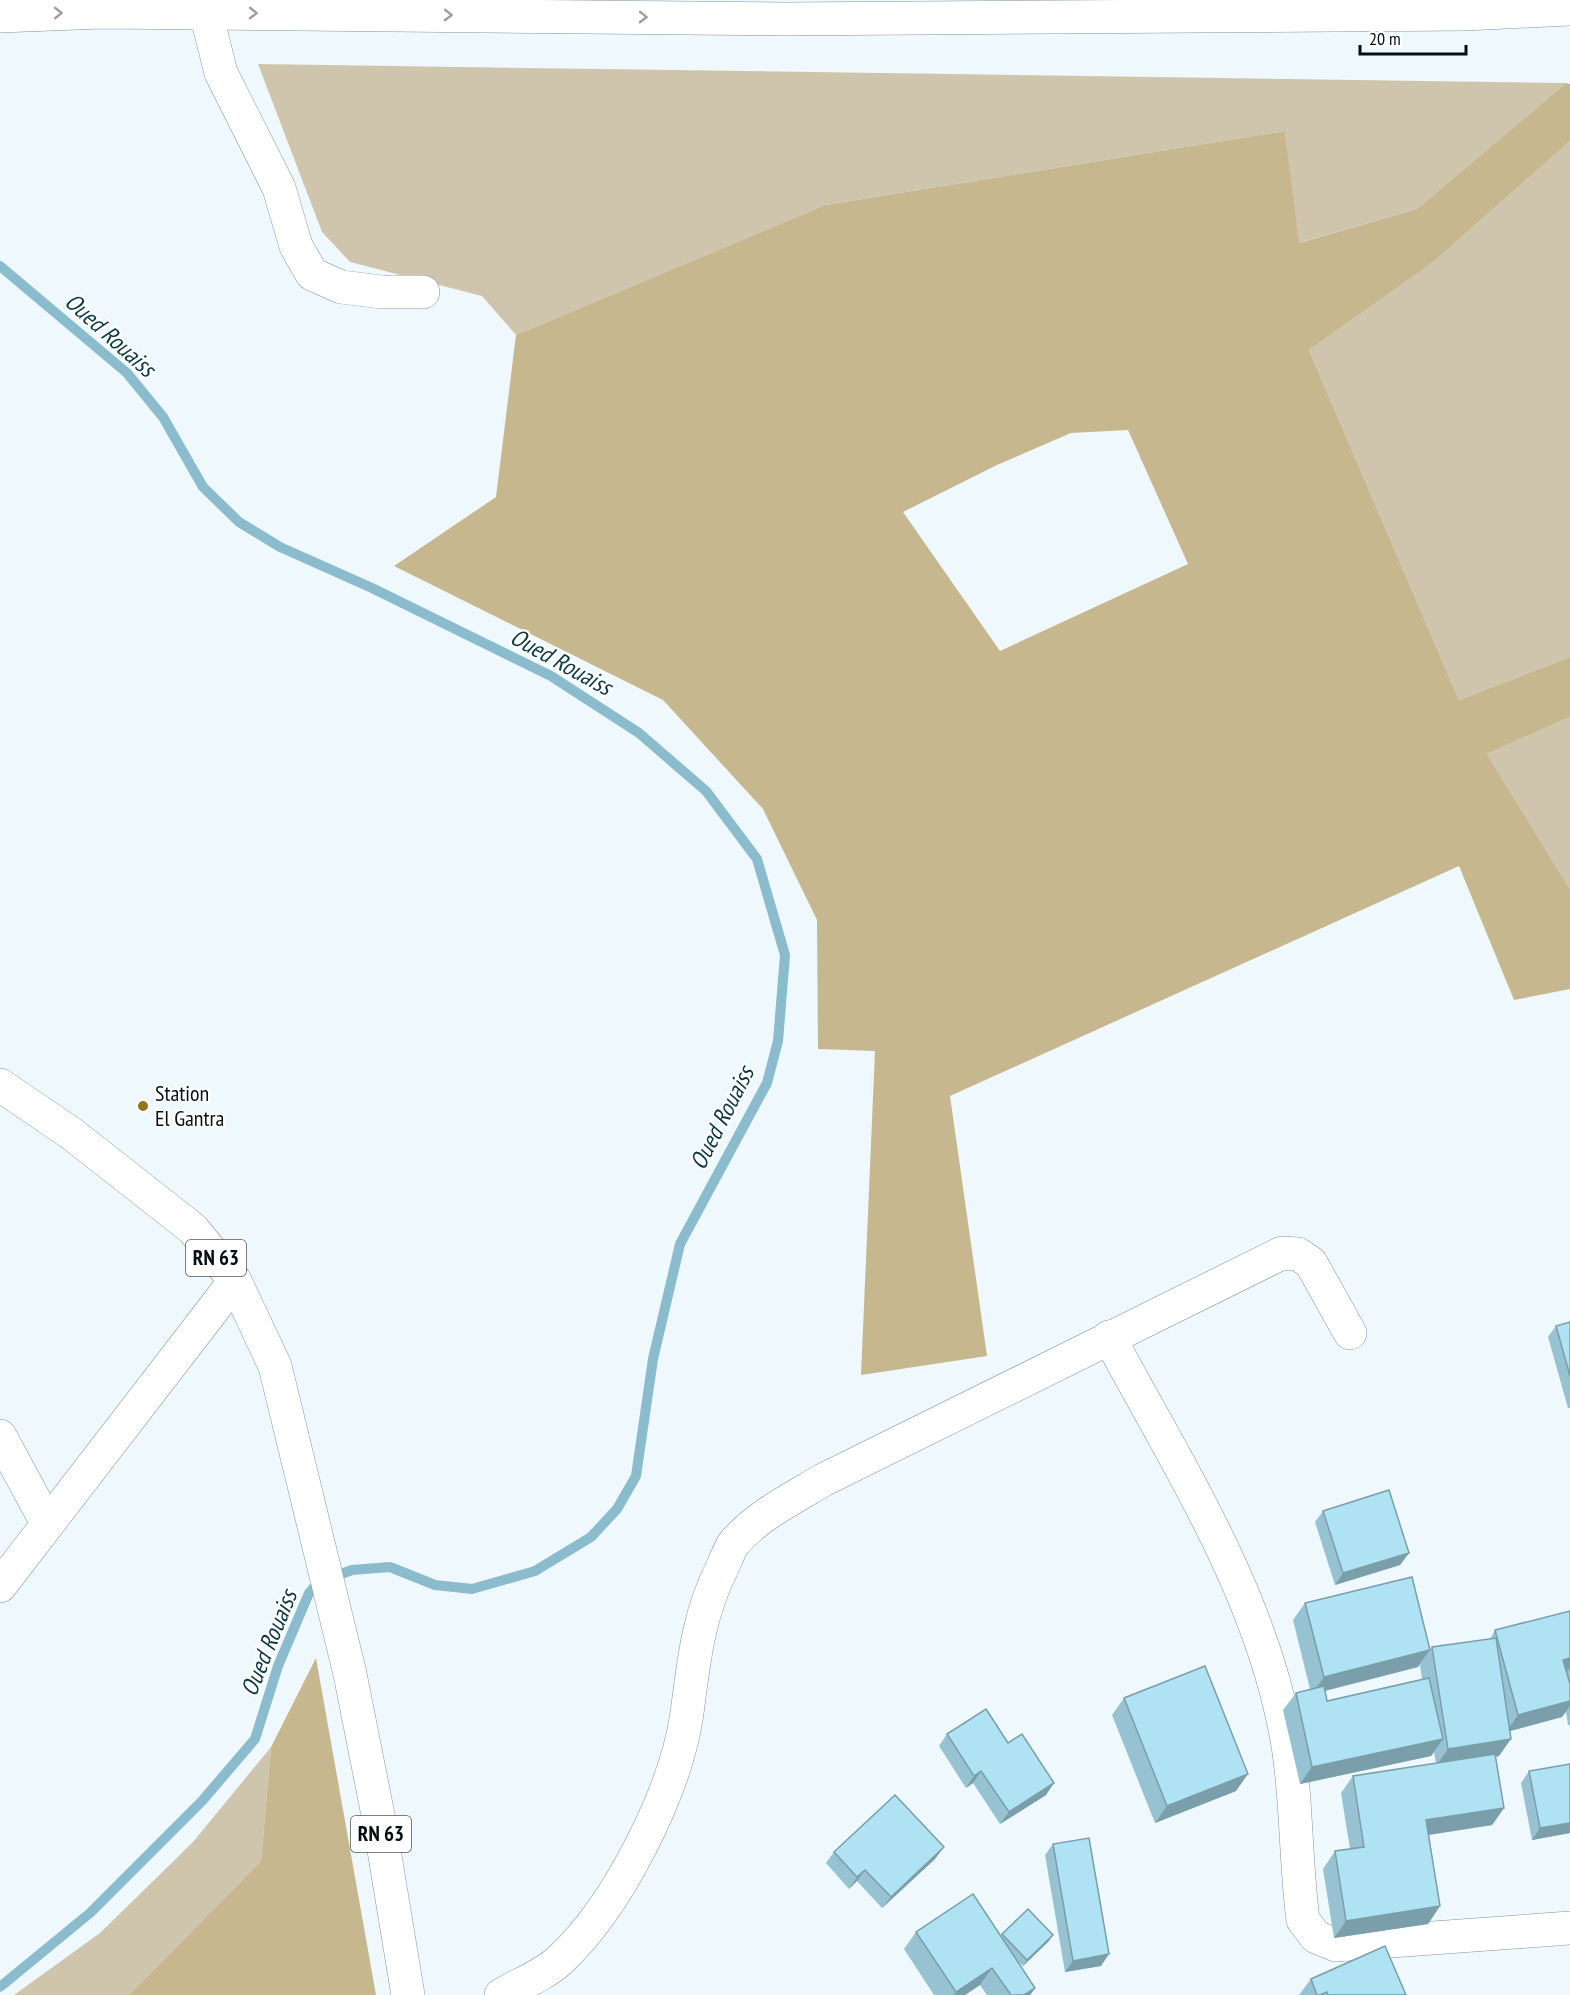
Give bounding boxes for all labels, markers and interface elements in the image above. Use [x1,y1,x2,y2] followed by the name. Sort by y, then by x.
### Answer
[54,7,63,19] one-way arrow
[249,7,258,19] one-way arrow
[444,9,453,21] one-way arrow
[639,11,648,24] one-way arrow
[1360,18,1466,56] scale bar
[1369,27,1401,50] text: 20 m
[59,286,164,385] water label: Oued Rouaiss
[505,621,620,704] water label: Oued Rouaiss
[682,1059,762,1174] water label: Oued Rouaiss
[155,1079,224,1132] place label: Station El Gantra
[136,1099,150,1113] marker: Station El Gantra
[186,1240,246,1276] road number: RN 63
[233,1583,305,1700] water label: Oued Rouaiss
[351,1816,411,1852] road number: RN 63

